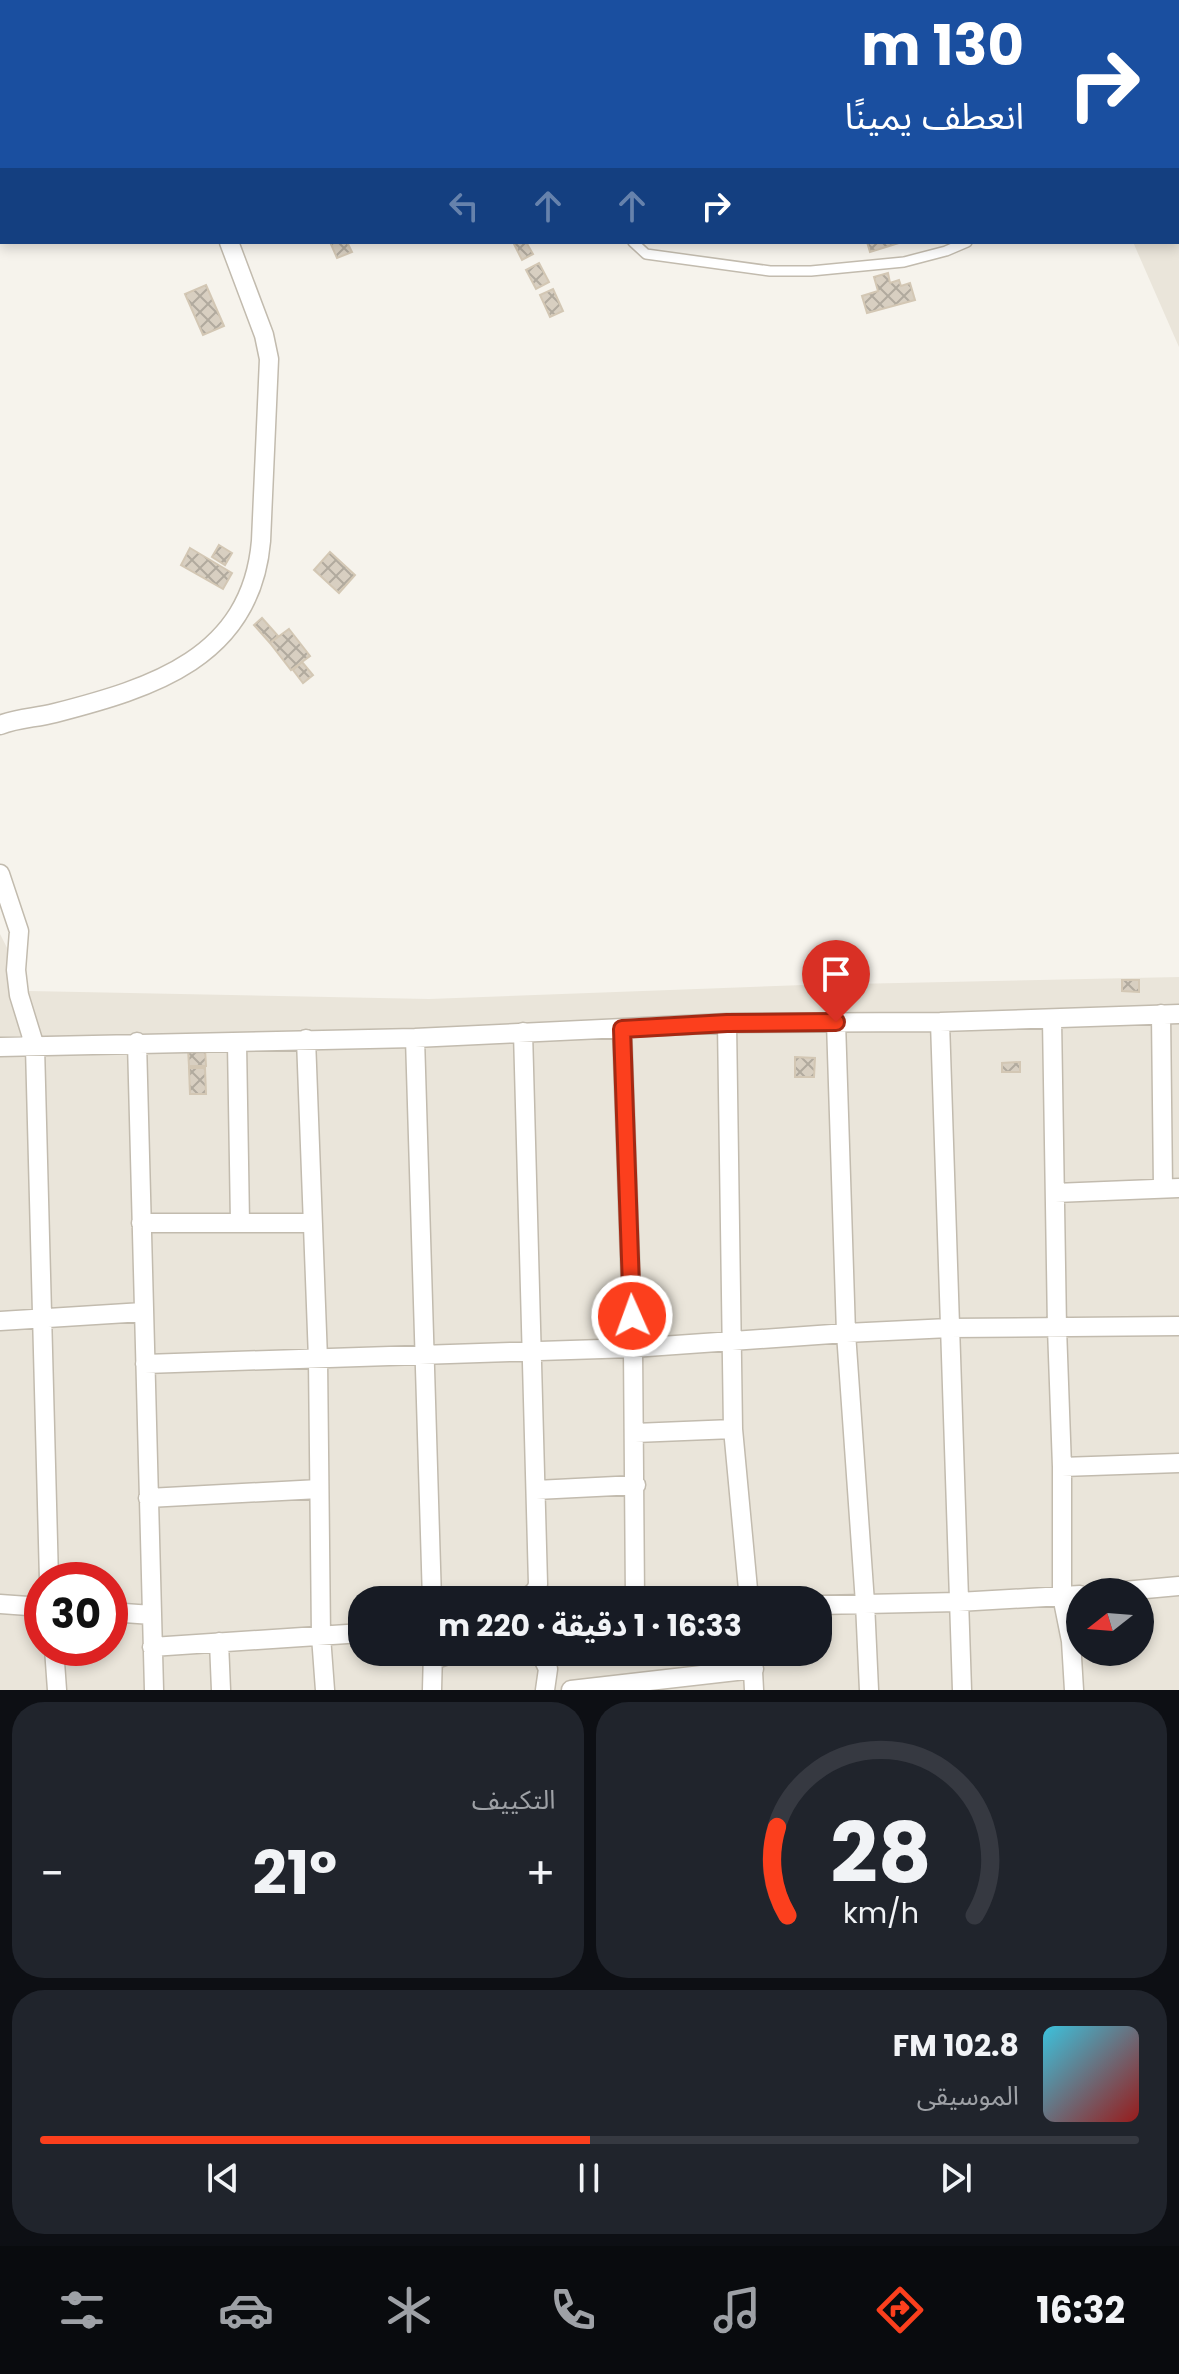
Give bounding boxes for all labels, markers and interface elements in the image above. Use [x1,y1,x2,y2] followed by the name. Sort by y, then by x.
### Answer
[861,6,1024,85] text: 130 m
[1052,32,1156,136] icon: right
[844,91,1024,142] text: انعطف يمينًا
[442,184,486,228] icon: left
[526,184,570,228] icon: ahead
[610,184,654,228] icon: ahead
[694,184,738,228] icon: right
[802,940,870,1022] pin
[814,952,858,996] icon: arrive
[590,1274,674,1358] position arrow
[24,1562,128,1666] speed limit sign: 30
[1066,1578,1154,1666] north arrow
[1066,1578,1154,1666] map controls
[438,1604,742,1647] text: 16:33 · 1 دقيقة · 220 m
[472,1782,556,1818] text: التكييف
[831,1794,932,1910] text: 28
[253,1831,337,1915] text: 21°
[40,1843,64,1904] text: −
[525,1843,555,1904] text: +
[843,1893,919,1933] text: km/h
[893,2024,1019,2067] text: 102.8 FM
[917,2078,1019,2114] text: الموسيقى
[201,2156,245,2200] icon: previous
[567,2156,611,2200] icon: pause
[934,2156,978,2200] icon: next
[54,2282,110,2338] icon: filters
[218,2282,274,2338] icon: car
[381,2282,437,2338] icon: climate
[545,2282,601,2338] icon: phone
[709,2282,765,2338] icon: music
[872,2282,928,2338] icon: directions
[1036,2285,1125,2336] text: 16:32

